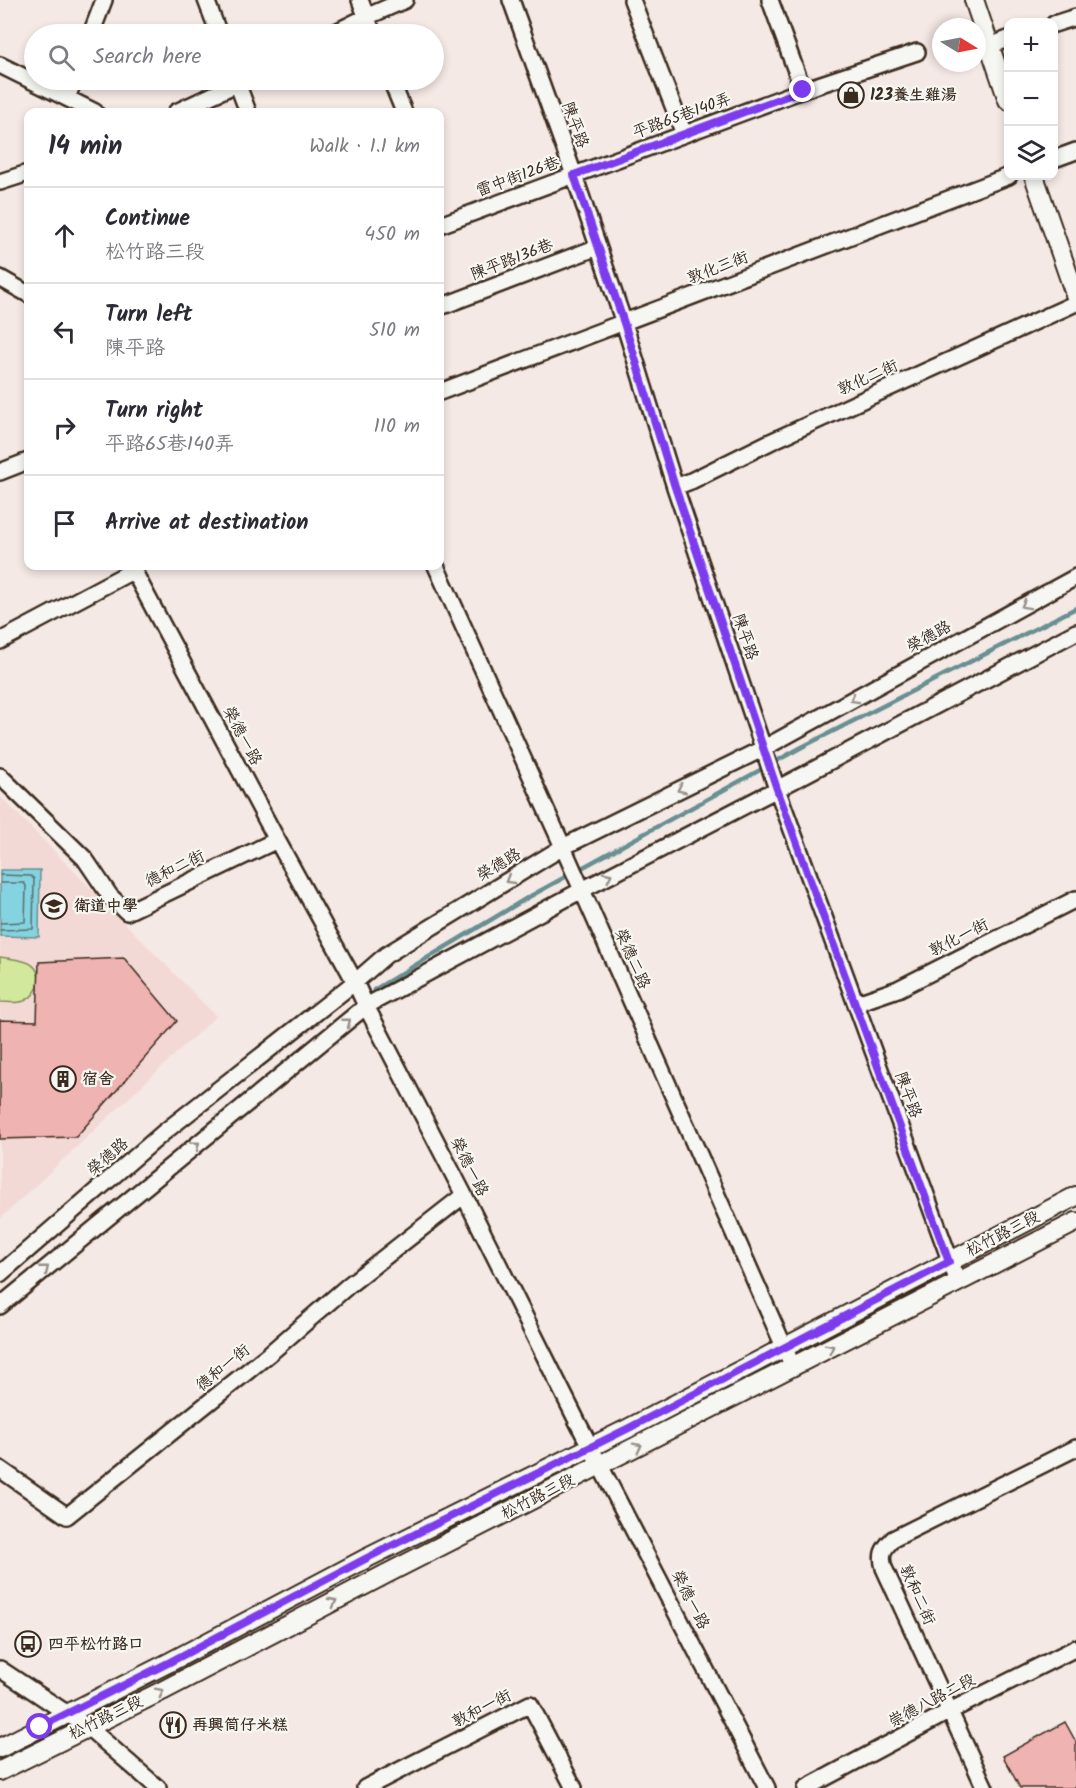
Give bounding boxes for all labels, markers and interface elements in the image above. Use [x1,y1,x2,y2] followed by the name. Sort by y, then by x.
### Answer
[932,18,986,72] north arrow
[1004,18,1058,180] map controls
[1004,18,1058,72] button: +
[24,24,444,90] search box
[93,40,201,75] text: Search here
[45,41,78,74] icon: search
[1004,72,1058,126] button: −
[789,76,815,102] route end
[836,80,866,110] shop icon: 123養生雞湯
[870,83,957,108] place label: 123養生雞湯
[629,87,735,145] street label: 平路65巷140弄
[555,98,595,152] street label: 陳平路
[48,126,123,168] text: 14 min
[1004,126,1058,180] button: layers
[309,131,420,163] text: Walk · 1.1 km
[473,150,563,204] street label: 雷中街126巷
[105,202,190,237] text: Continue
[48,219,81,252] icon: ahead
[364,219,420,251] text: 450 m
[467,233,557,287] street label: 陳平路136巷
[105,237,205,269] text: 松竹路三段
[684,245,752,291] street label: 敦化三街
[105,298,192,333] text: Turn left
[48,315,81,348] icon: left
[369,315,420,347] text: 510 m
[105,333,165,365] text: 陳平路
[834,354,902,402] street label: 敦化二街
[105,394,203,429] text: Turn right
[48,411,81,444] icon: right
[374,411,420,443] text: 110 m
[105,429,234,461] text: 平路65巷140弄
[105,506,308,541] text: Arrive at destination
[48,507,81,540] icon: arrive
[1021,598,1031,609] one-way arrow
[725,610,765,664] street label: 陳平路
[902,614,956,660] street label: 榮德路
[850,692,860,703] one-way arrow
[216,702,268,770] street label: 榮德一路
[677,782,688,794] one-way arrow
[472,842,526,888] street label: 榮德路
[141,844,209,894] street label: 德和二街
[505,872,515,884] one-way arrow
[602,872,613,883] one-way arrow
[39,891,69,921] school or university icon: 衛道中學
[74,894,138,919] place label: 衛道中學
[925,912,993,964] street label: 敦化一街
[608,925,656,993] street label: 榮德二路
[340,1018,351,1029] one-way arrow
[48,1064,78,1094] building icon: 宿舍
[82,1067,114,1092] place label: 宿舍
[888,1068,928,1122] street label: 陳平路
[82,1132,134,1182] street label: 榮德路
[443,1133,495,1201] street label: 榮德一路
[189,1142,200,1153] one-way arrow
[962,1205,1044,1263] street label: 松竹路三段
[38,1265,49,1276] one-way arrow
[190,1338,256,1398] street label: 德和一街
[823,1344,834,1355] one-way arrow
[631,1443,642,1454] one-way arrow
[497,1468,579,1526] street label: 松竹路三段
[893,1561,941,1629] street label: 敦和二街
[664,1566,716,1634] street label: 榮德一路
[327,1598,337,1609] one-way arrow
[13,1629,43,1659] bus stop icon: 四平松竹路口
[48,1632,144,1657] place label: 四平松竹路口
[884,1667,980,1735] street label: 崇德八路二段
[448,1683,516,1735] street label: 敦和一街
[154,1688,164,1699] one-way arrow
[65,1689,147,1747] street label: 松竹路三段
[158,1710,188,1740] restaurant icon: 再興筒仔米糕
[26,1713,52,1739] route start
[192,1713,288,1738] place label: 再興筒仔米糕

